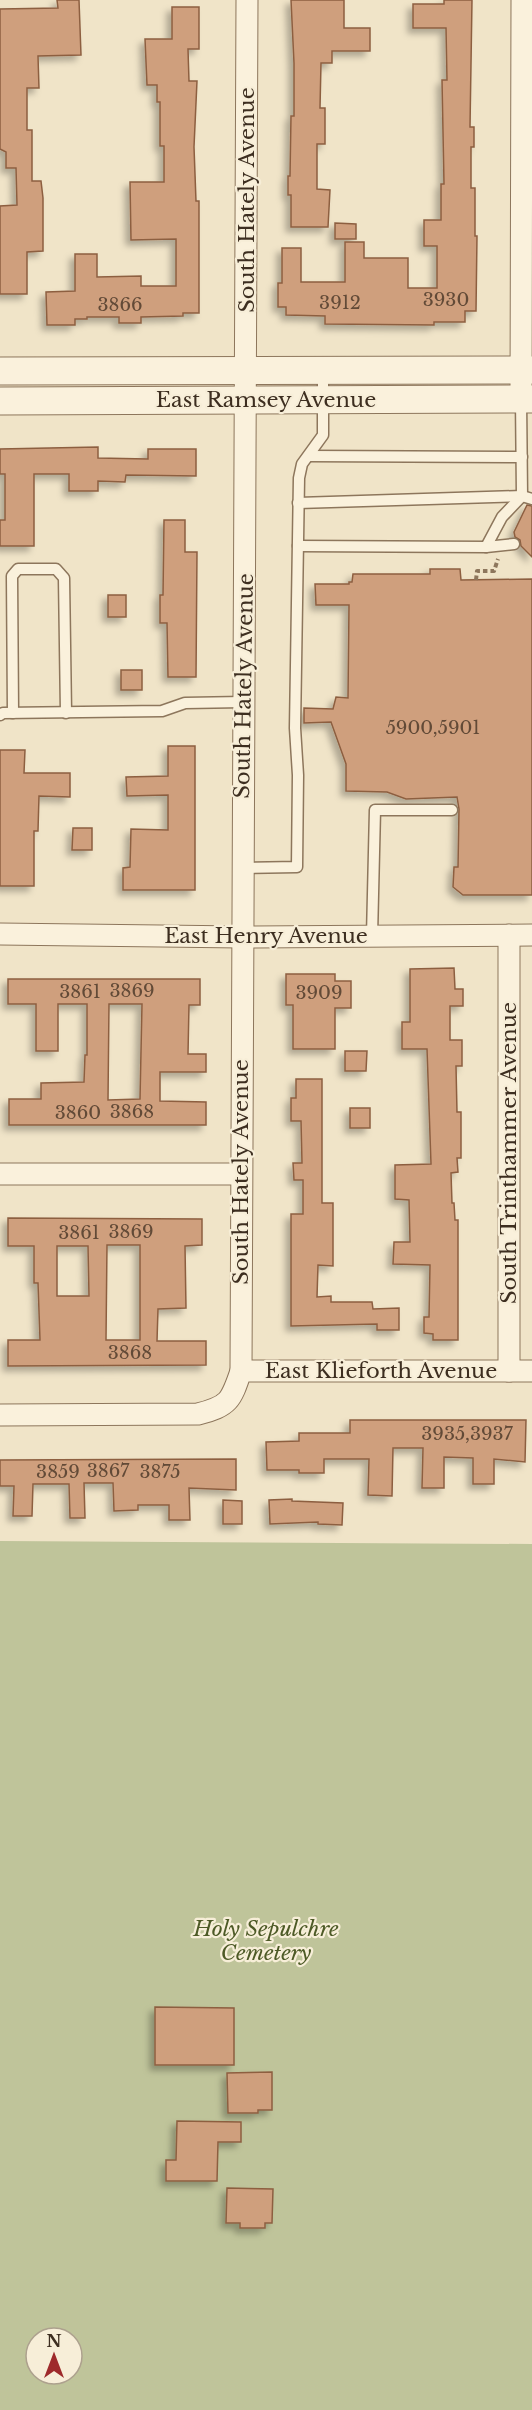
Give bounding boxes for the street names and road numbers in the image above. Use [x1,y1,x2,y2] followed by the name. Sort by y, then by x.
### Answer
[234,87,260,313] street label: South Hately Avenue
[156,387,376,413] street label: East Ramsey Avenue
[229,573,259,799] street label: South Hately Avenue
[164,923,368,949] street label: East Henry Avenue
[496,1002,522,1304] street label: South Trinthammer Avenue
[228,1059,254,1285] street label: South Hately Avenue
[265,1358,497,1384] street label: East Klieforth Avenue

